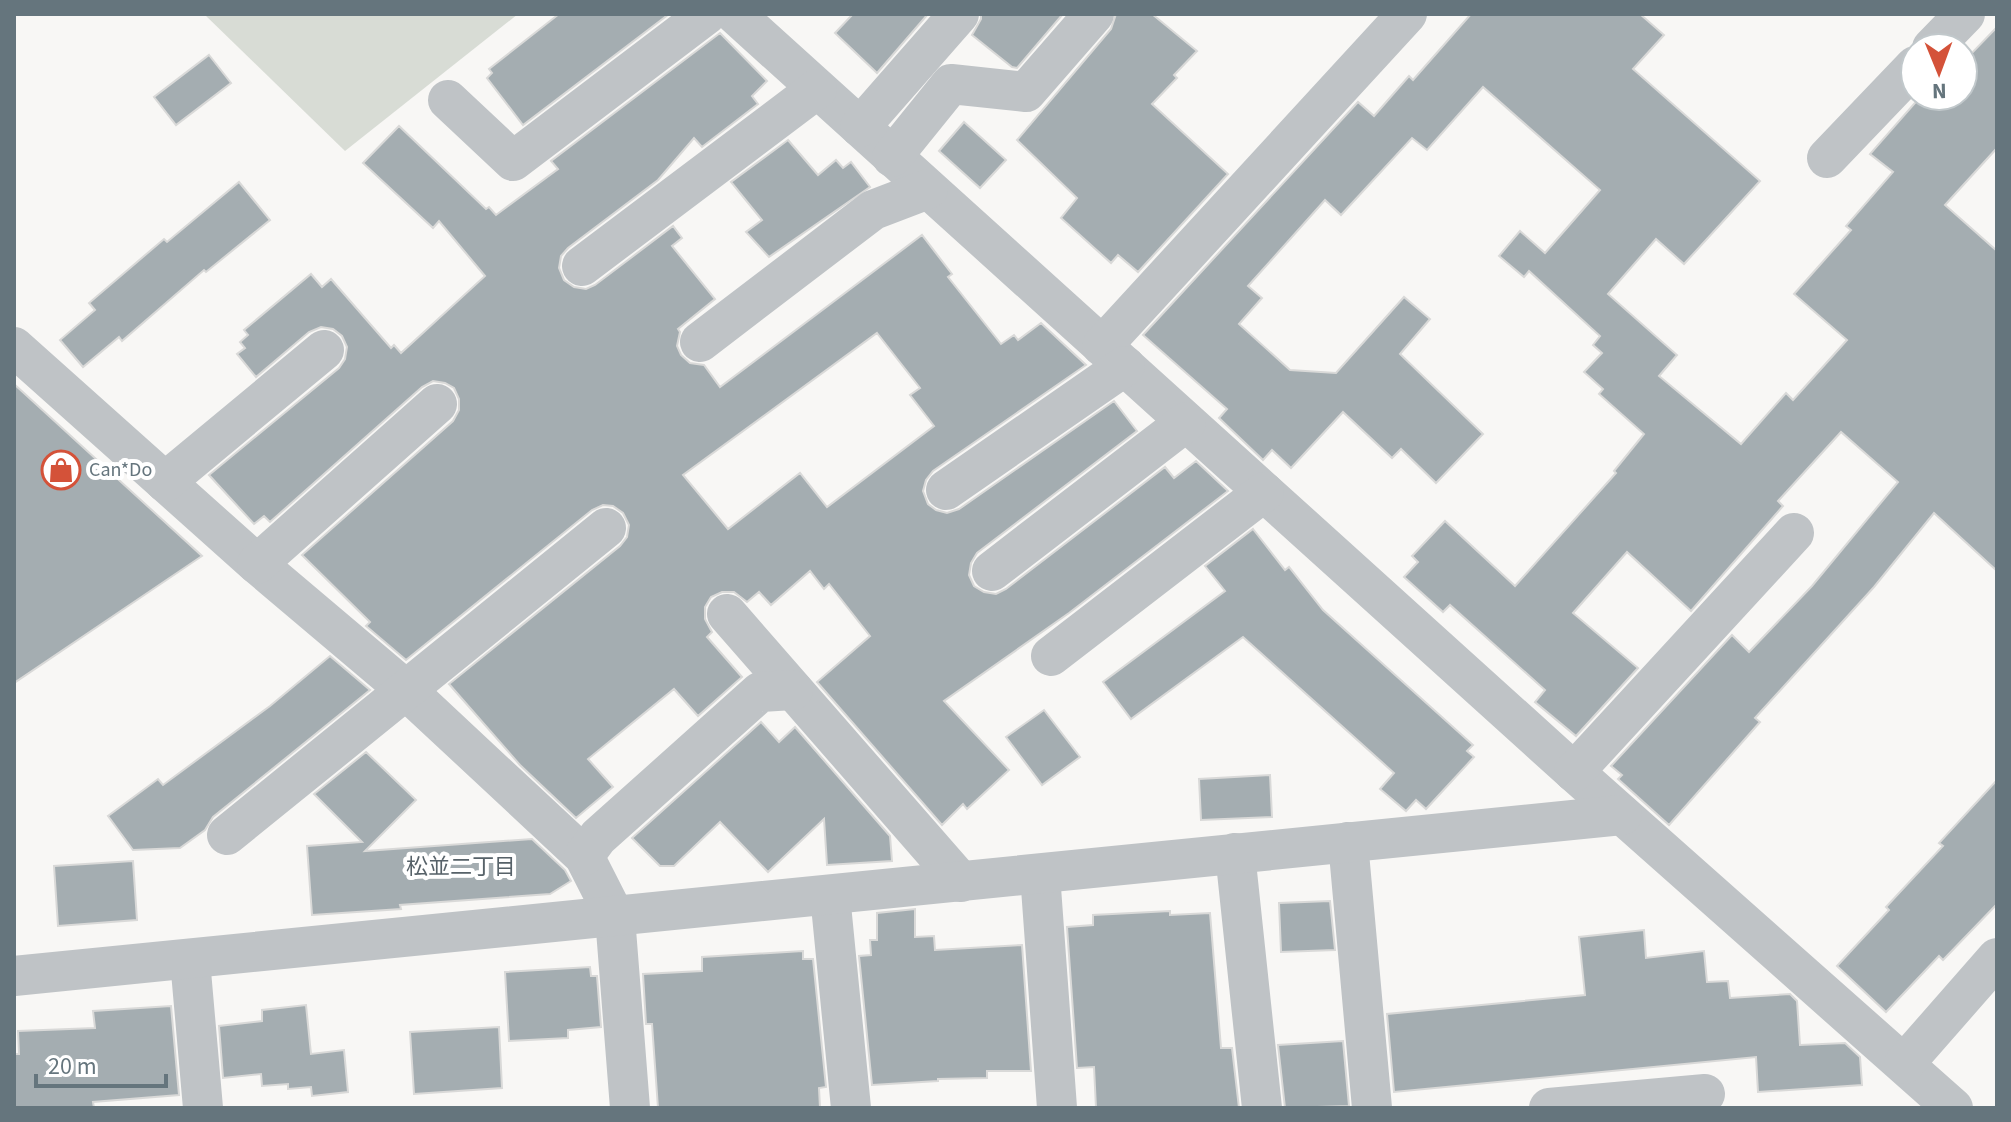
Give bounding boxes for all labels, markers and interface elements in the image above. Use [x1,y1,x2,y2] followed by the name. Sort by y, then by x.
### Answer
[1899,32,1979,112] north arrow
[1932,75,1947,107] text: N
[40,449,82,491] shop icon: Can*Do
[89,456,152,484] place label: Can*Do
[406,851,516,883] district label: 松並二丁目
[36,1038,166,1088] scale bar
[48,1049,97,1084] text: 20 m

